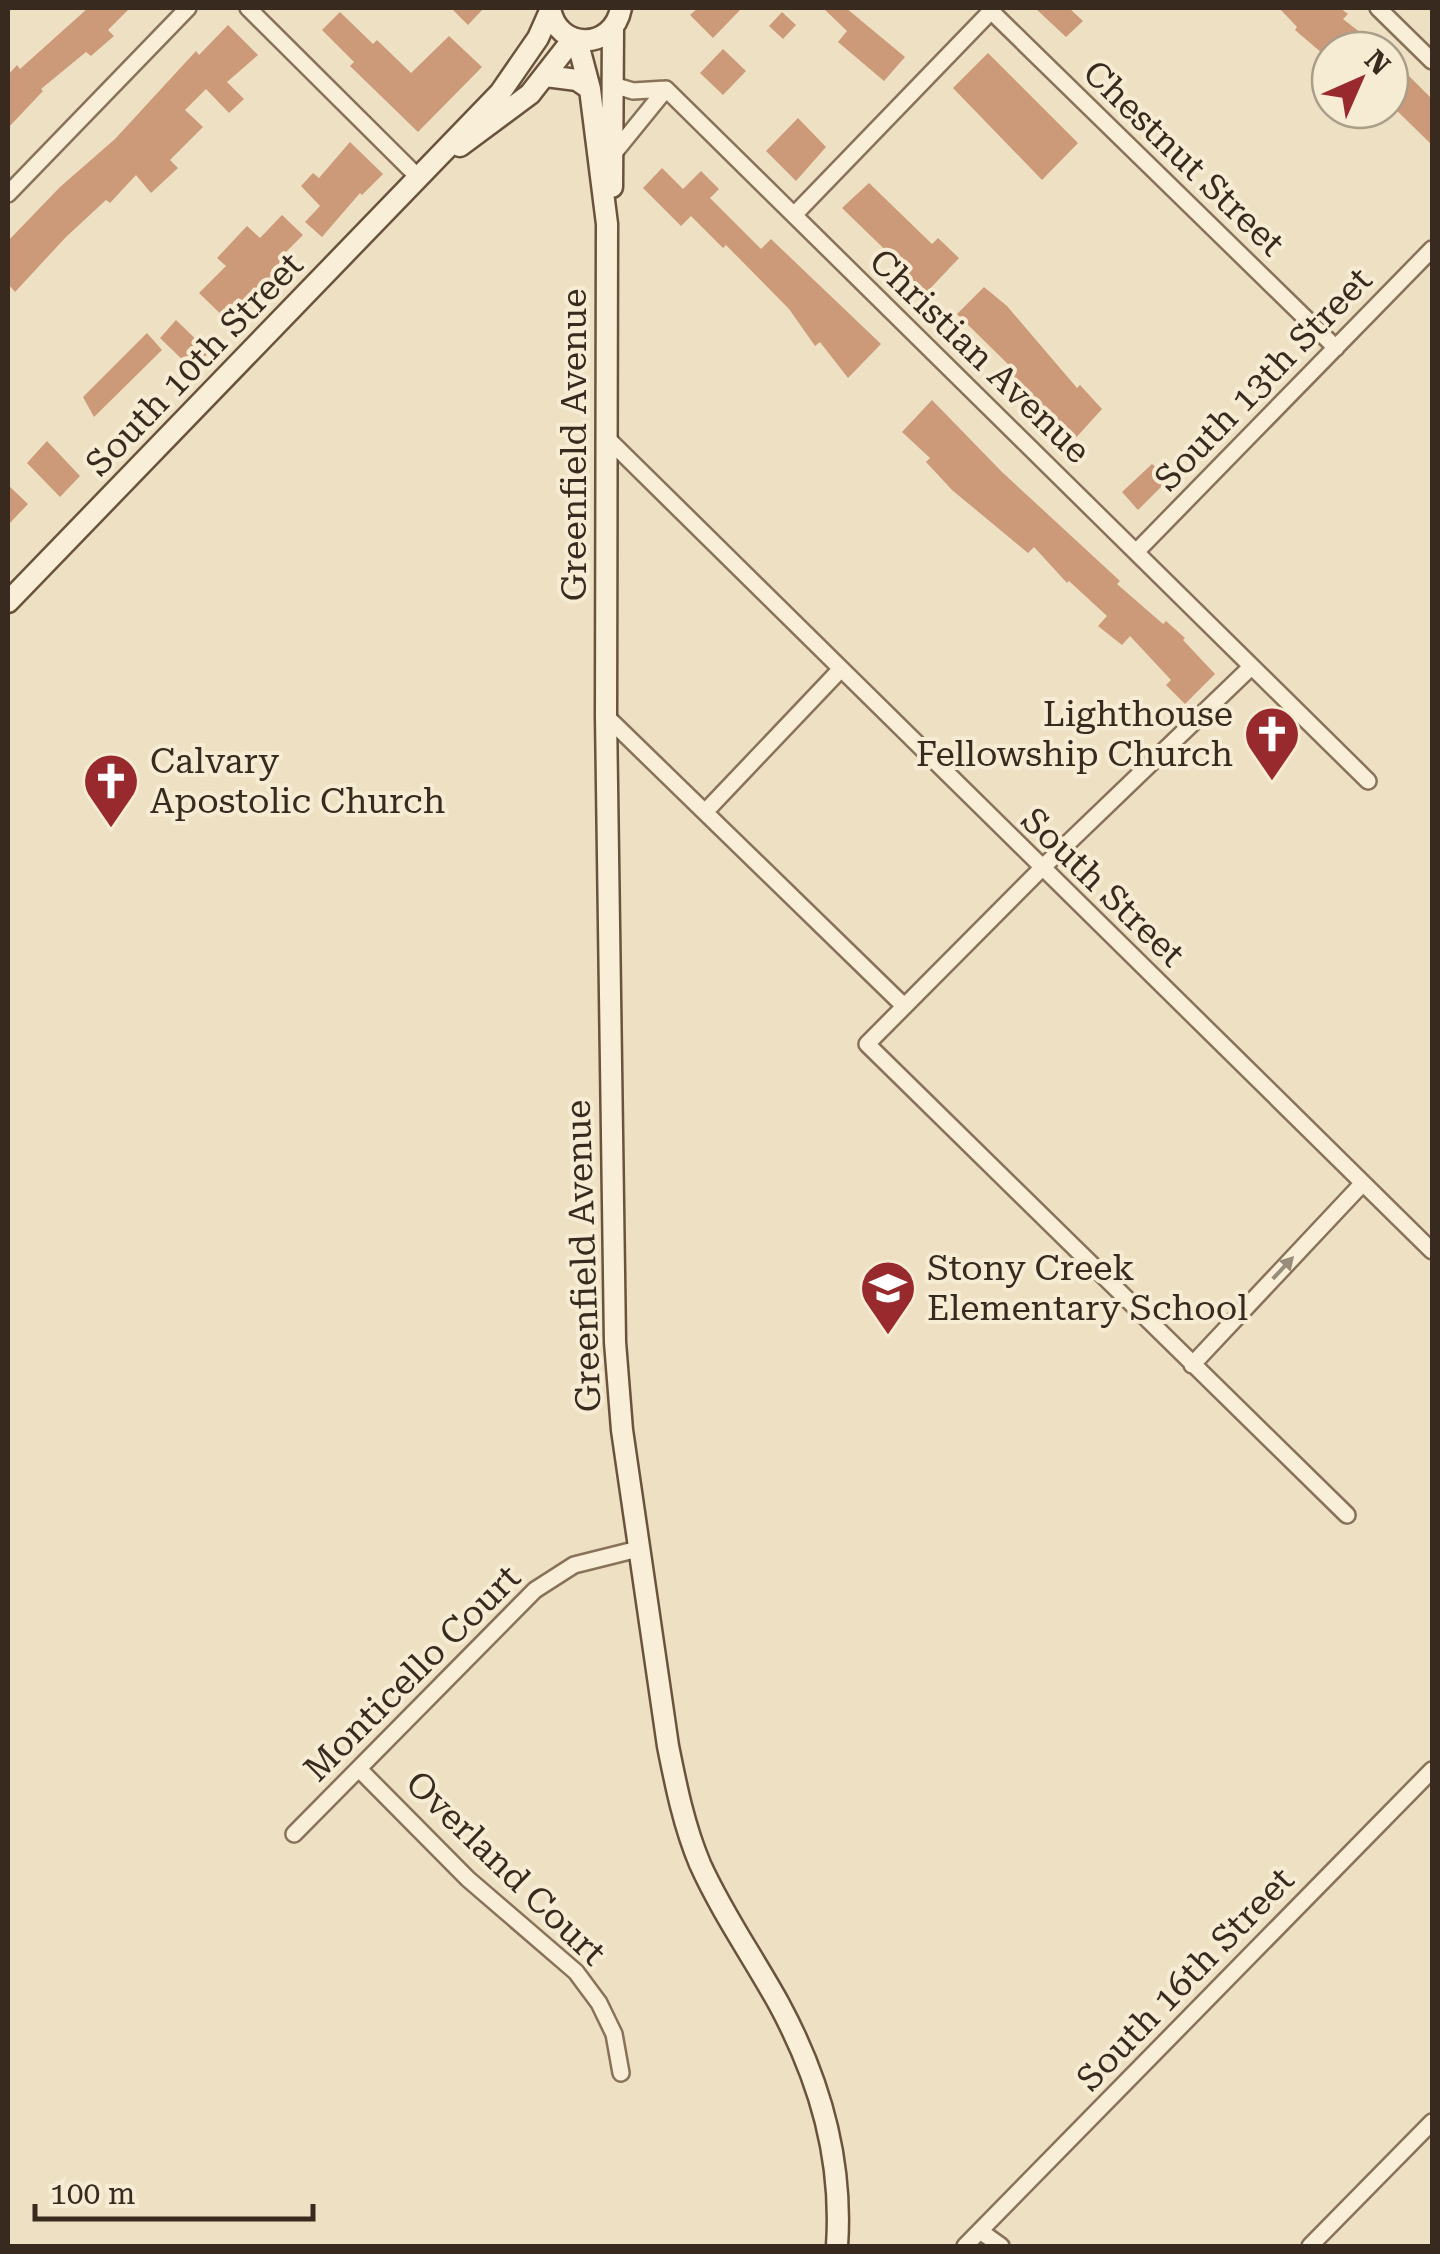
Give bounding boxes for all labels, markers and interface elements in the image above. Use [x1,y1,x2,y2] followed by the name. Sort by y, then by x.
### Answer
[1310,30,1410,130] north arrow
[1358,43,1397,82] text: N
[1075,52,1292,264] street label: Chestnut Street
[861,241,1098,472] street label: Christian Avenue
[77,244,311,484] street label: South 10th Street
[1146,259,1380,499] street label: South 13th Street
[554,289,595,601] street label: Greenfield Avenue
[916,694,1233,775] place label: Lighthouse Fellowship Church
[1242,704,1302,783] church icon: Lighthouse Fellowship Church
[150,741,445,822] place label: Calvary Apostolic Church
[81,751,141,830] church icon: Calvary Apostolic Church
[1013,799,1193,975] street label: South Street
[558,1099,609,1413] street label: Greenfield Avenue
[927,1248,1248,1329] place label: Stony Creek Elementary School
[1271,1257,1294,1281] one-way arrow
[858,1258,918,1337] school or university icon: Stony Creek Elementary School
[296,1557,529,1790] street label: Monticello Court
[397,1763,614,1974] street label: Overland Court
[1068,1859,1302,2099] street label: South 16th Street
[35,2159,312,2221] scale bar
[50,2176,135,2211] text: 100 m

